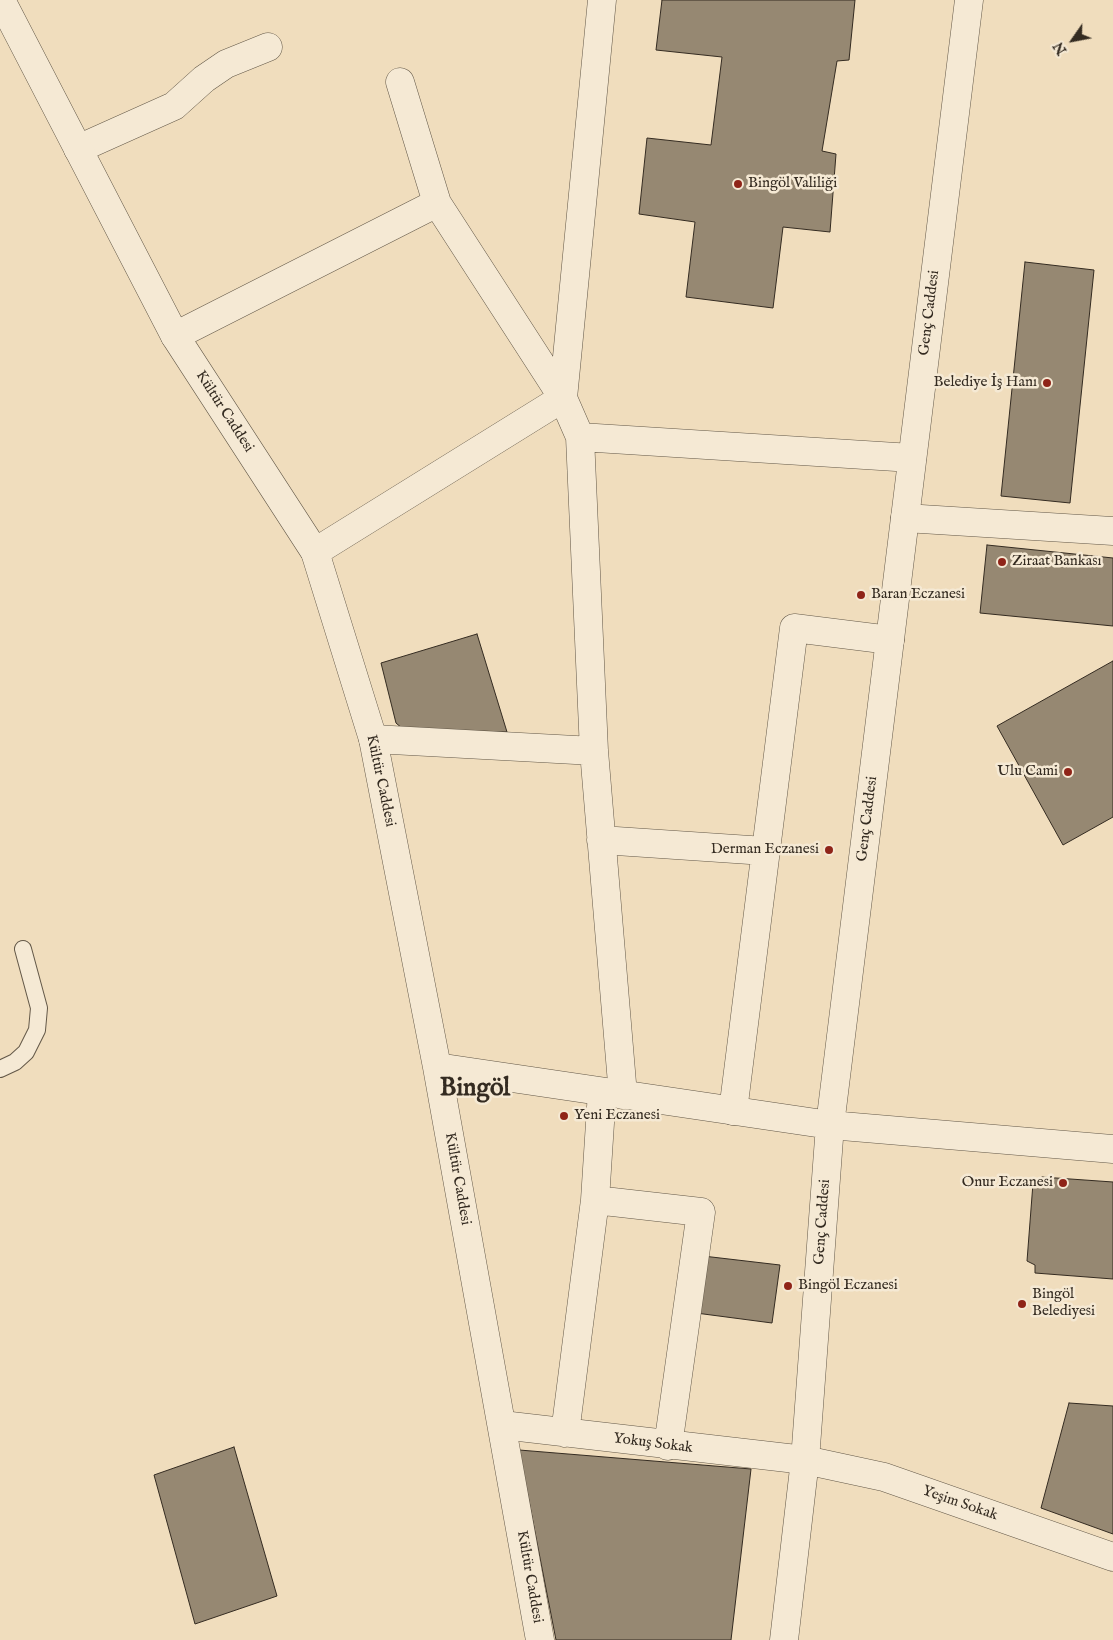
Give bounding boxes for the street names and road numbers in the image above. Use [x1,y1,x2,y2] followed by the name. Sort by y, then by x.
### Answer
[916,269,944,357] street label: Genç Caddesi
[191,368,257,456] street label: Kültür Caddesi
[361,733,399,829] street label: Kültür Caddesi
[854,775,882,863] street label: Genç Caddesi
[440,1131,474,1227] street label: Kültür Caddesi
[811,1179,835,1265] street label: Genç Caddesi
[612,1430,694,1458] street label: Yokuş Sokak
[920,1483,1000,1525] street label: Yeşim Sokak
[512,1529,546,1625] street label: Kültür Caddesi

